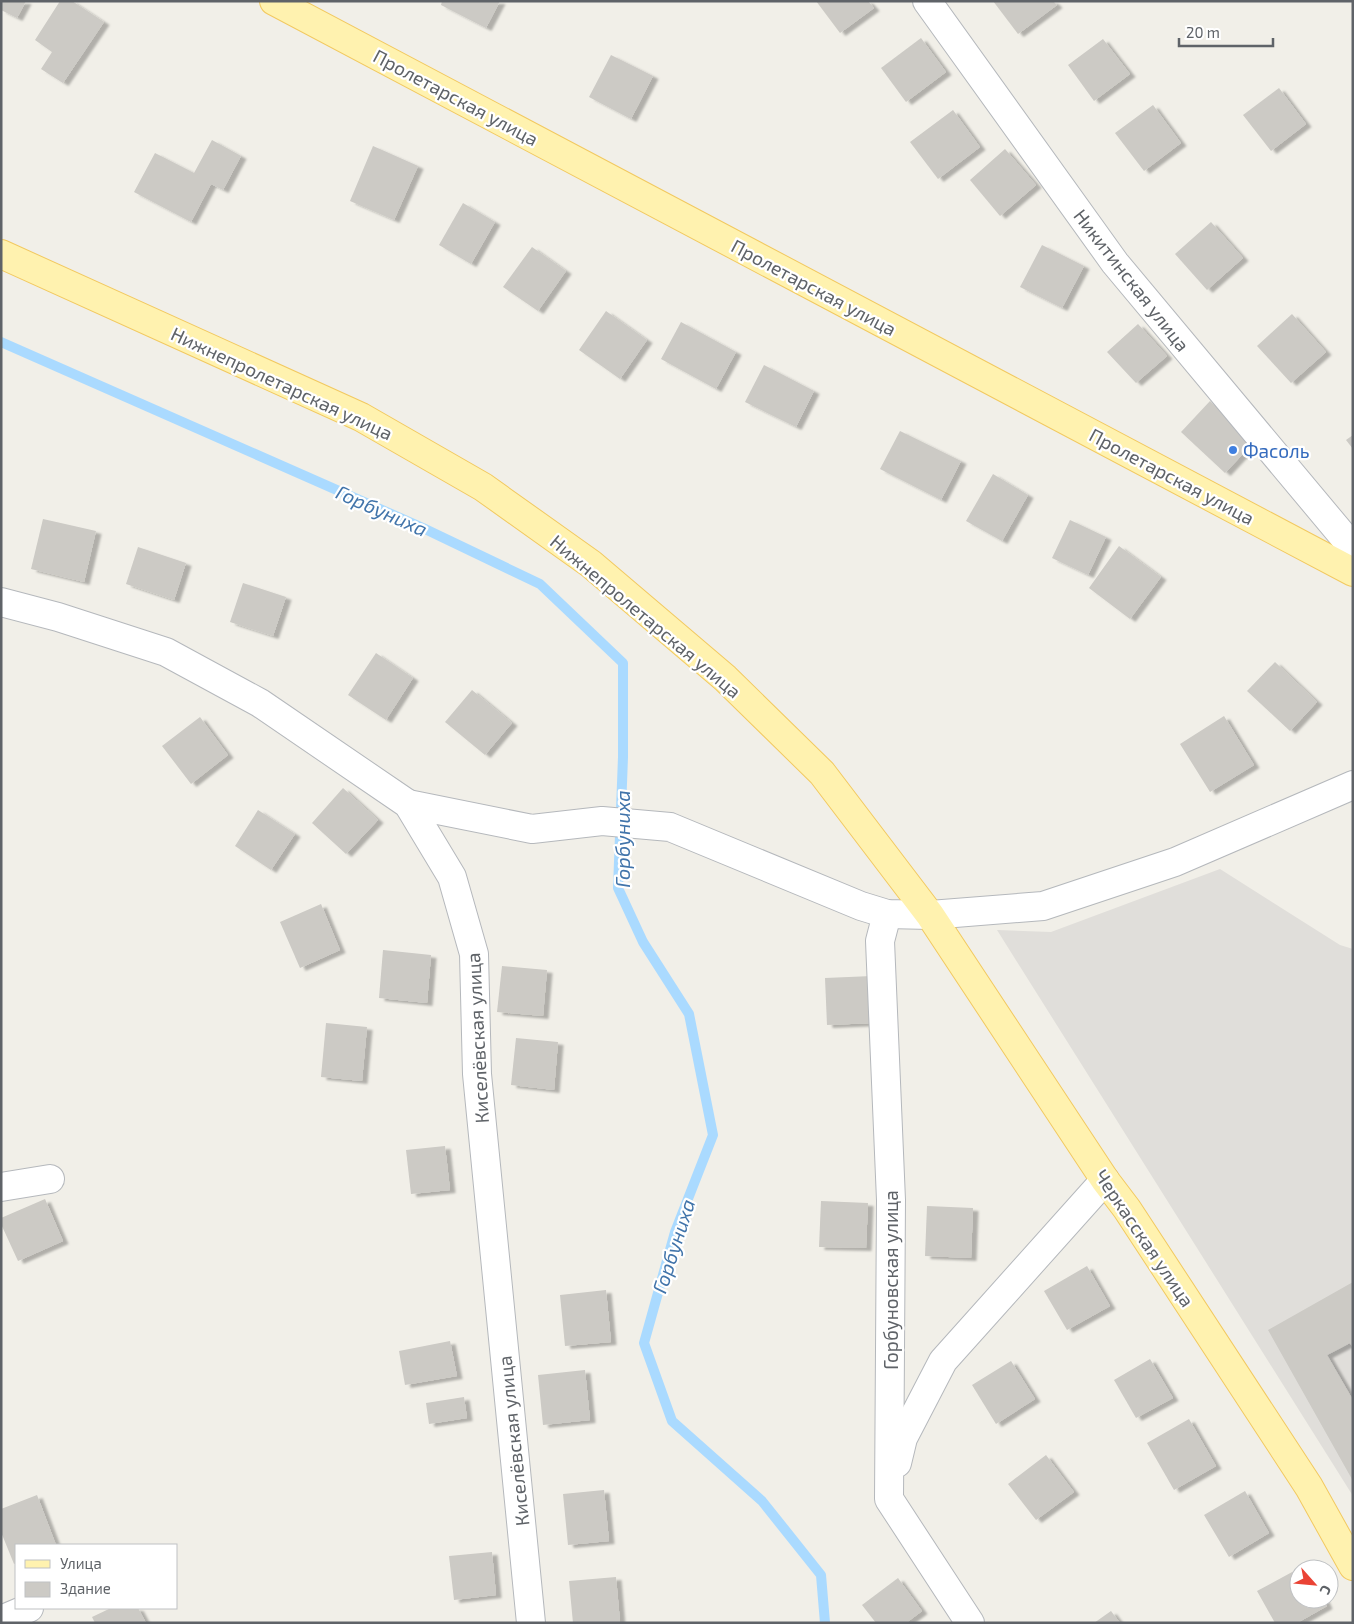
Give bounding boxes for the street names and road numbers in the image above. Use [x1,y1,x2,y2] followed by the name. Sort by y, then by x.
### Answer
[369,44,542,151] street label: Пролетарская улица
[1068,204,1195,356] street label: Никитинская улица
[727,234,900,341] street label: Пролетарская улица
[167,321,396,445] street label: Нижнепролетарская улица
[1085,423,1258,530] street label: Пролетарская улица
[545,529,746,703] street label: Нижнепролетарская улица
[461,952,494,1124] street label: Киселёвская улица
[1090,1165,1199,1312] street label: Черкасская улица
[879,1190,903,1370] street label: Горбуновская улица
[493,1355,534,1527] street label: Киселёвская улица

